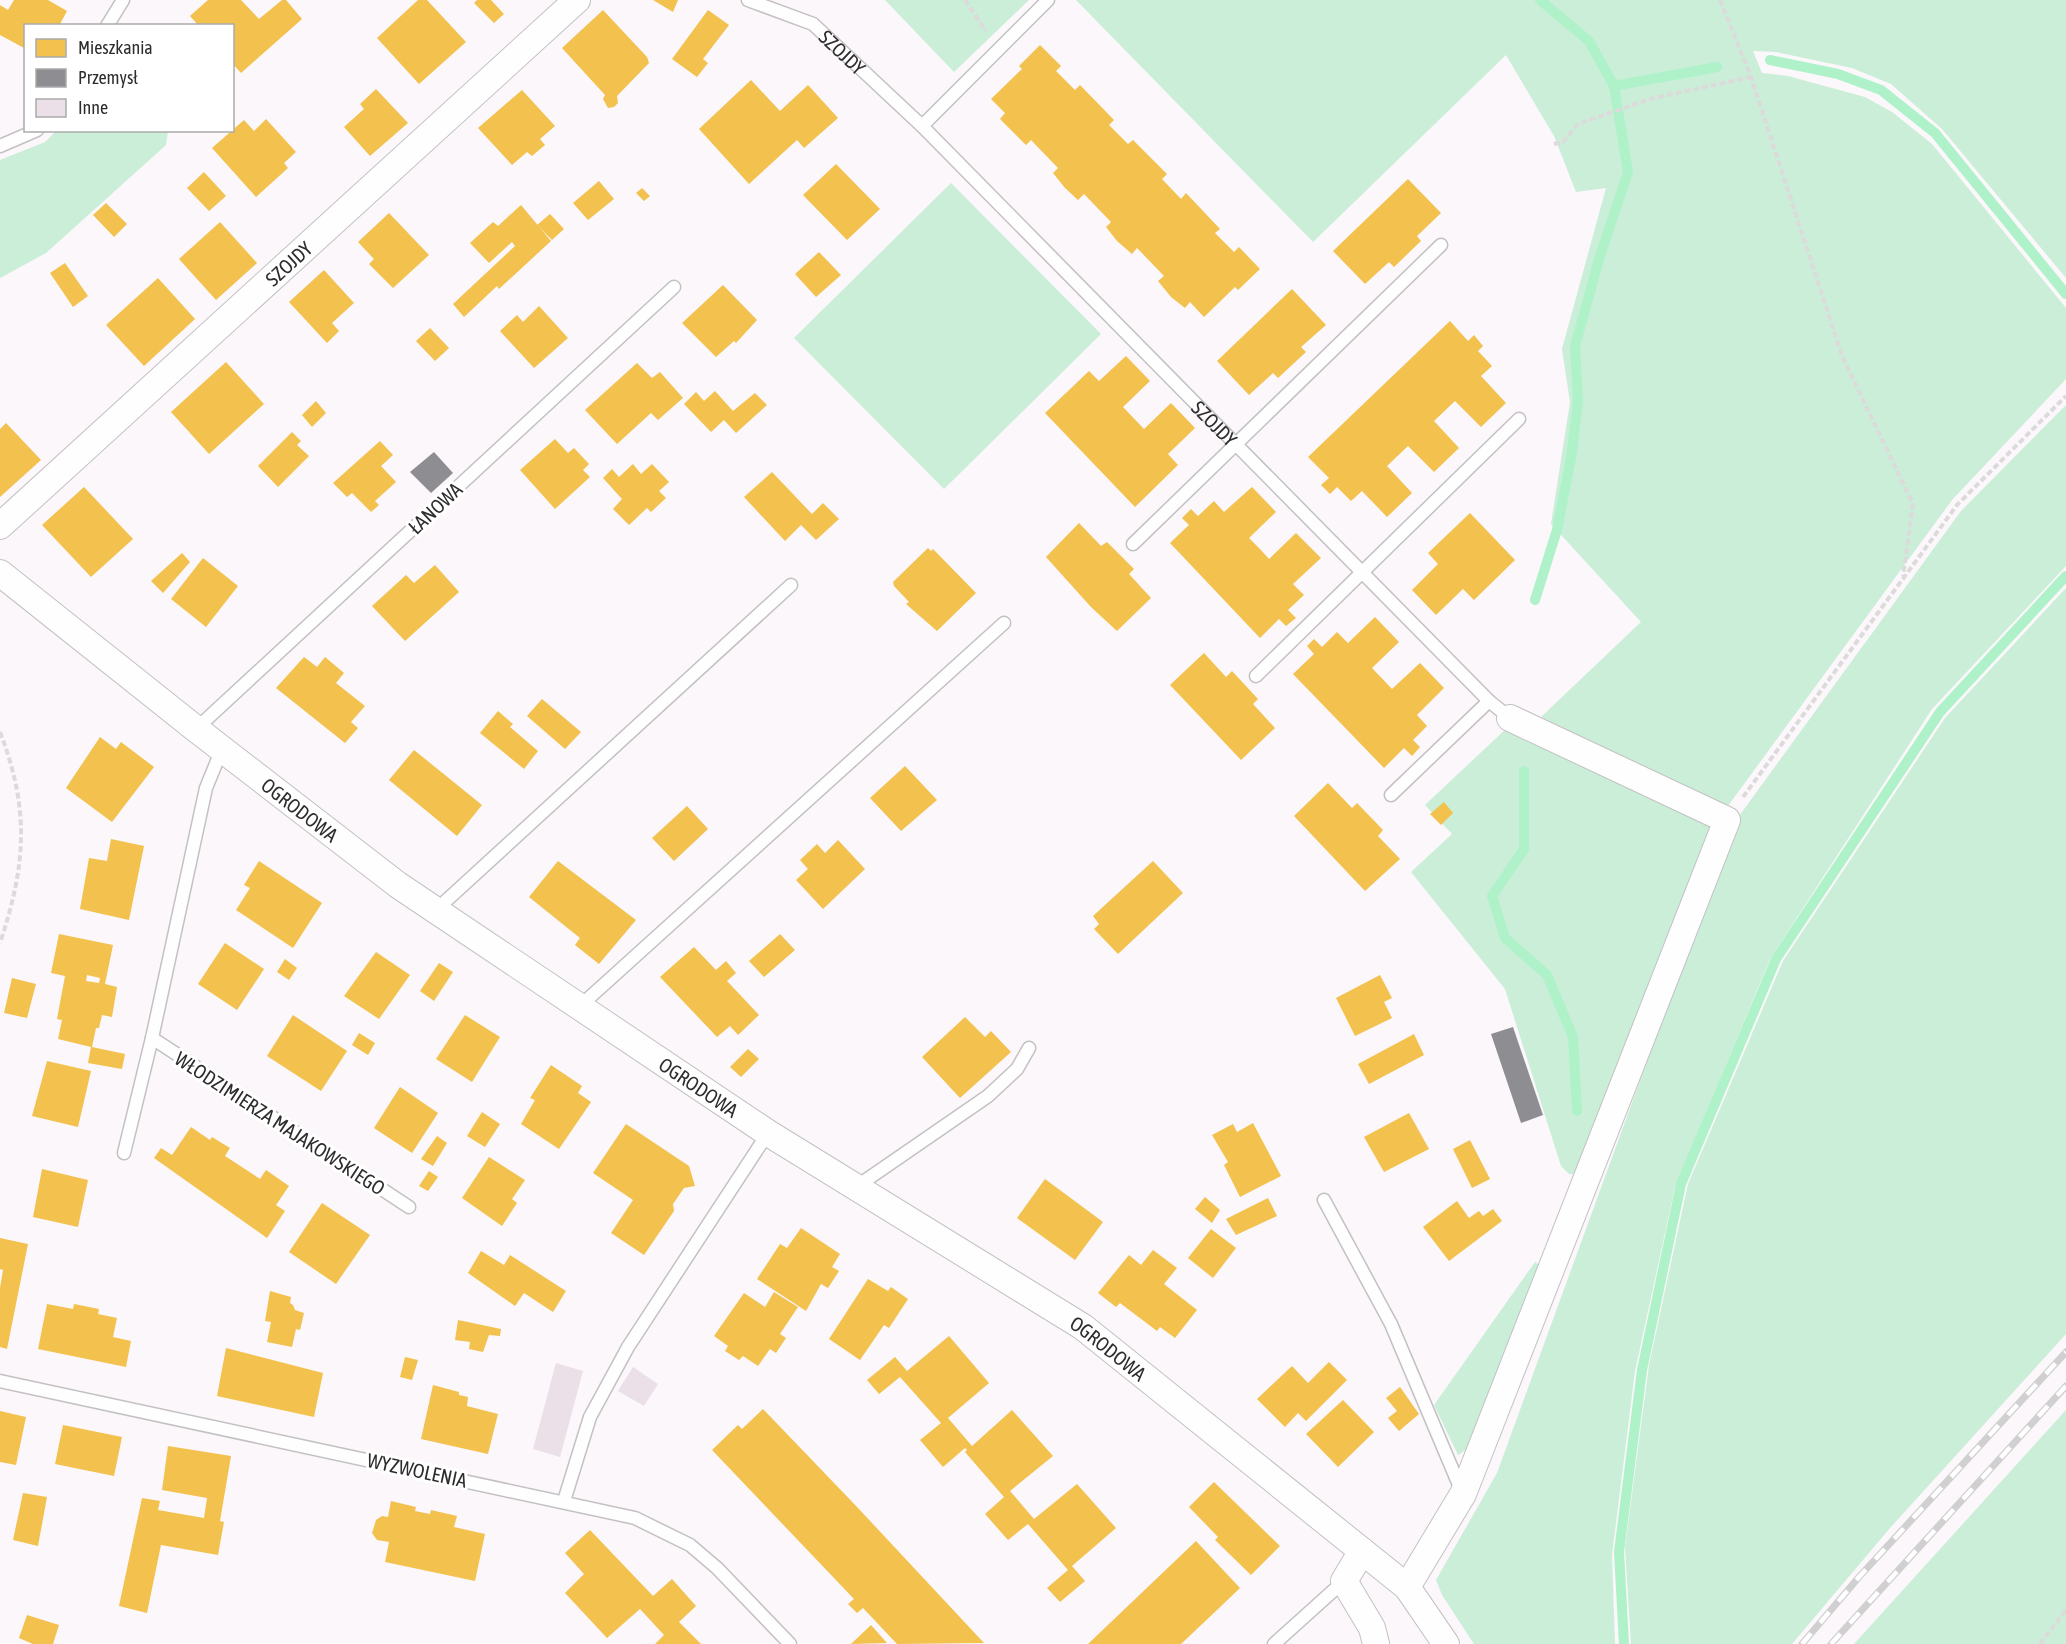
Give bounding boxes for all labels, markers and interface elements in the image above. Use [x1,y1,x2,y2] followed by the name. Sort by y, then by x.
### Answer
[24,24,234,132] legend
[815,25,871,79] street label: SZOJDY
[78,37,153,58] text: Mieszkania
[78,67,138,88] text: Przemysł
[78,97,108,118] text: Inne
[260,236,316,290] street label: SZOJDY
[1187,395,1242,450] street label: SZOJDY
[403,477,467,538] street label: ŁANOWA
[257,773,343,846] street label: OGRODOWA
[171,1046,389,1200] street label: WŁODZIMIERZA MAJAKOWSKIEGO
[655,1052,743,1122] street label: OGRODOWA
[1066,1311,1151,1385] street label: OGRODOWA
[365,1448,469,1492] street label: WYZWOLENIA

